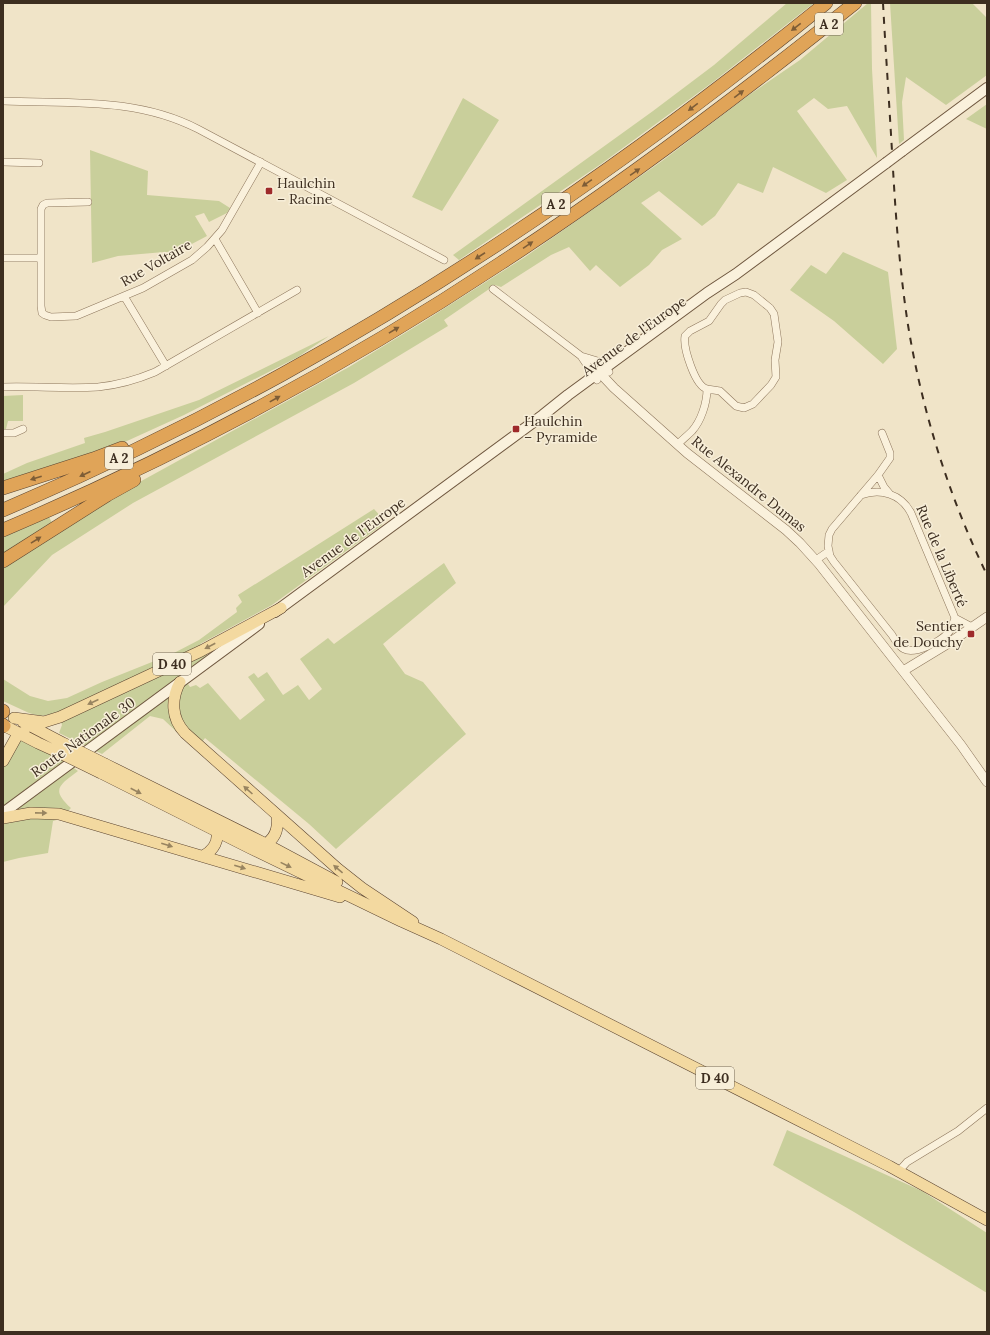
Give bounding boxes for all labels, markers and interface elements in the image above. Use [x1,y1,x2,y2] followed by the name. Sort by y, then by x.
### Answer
[815,13,843,35] road number: A 2
[790,23,801,32] one-way arrow
[734,90,745,98] one-way arrow
[687,103,698,111] one-way arrow
[629,167,640,176] one-way arrow
[277,174,336,208] place label: Haulchin – Racine
[582,179,593,187] one-way arrow
[264,186,274,196] marker: Haulchin – Racine
[542,193,570,215] road number: A 2
[117,235,195,291] street label: Rue Voltaire
[522,242,534,249] one-way arrow
[474,252,486,259] one-way arrow
[577,292,690,380] street label: Avenue de l'Europe
[388,327,400,334] one-way arrow
[269,395,281,402] one-way arrow
[524,412,598,446] place label: Haulchin – Pyramide
[511,424,521,434] marker: Haulchin – Pyramide
[688,432,810,536] street label: Rue Alexandre Dumas
[105,447,133,469] road number: A 2
[79,471,91,477] one-way arrow
[29,475,41,481] one-way arrow
[296,493,409,581] street label: Avenue de l'Europe
[912,502,972,610] street label: Rue de la Liberté
[31,536,41,544] one-way arrow
[893,617,964,651] place label: Sentier de Douchy
[966,629,976,639] marker: Sentier de Douchy
[204,643,216,649] one-way arrow
[153,653,191,675] road number: D 40
[27,693,139,781] street label: Route Nationale 30
[87,699,98,705] one-way arrow
[243,786,254,795] one-way arrow
[130,788,142,794] one-way arrow
[35,809,47,816] one-way arrow
[161,842,173,848] one-way arrow
[280,862,291,868] one-way arrow
[235,864,247,870] one-way arrow
[333,864,343,873] one-way arrow
[696,1067,734,1089] road number: D 40

